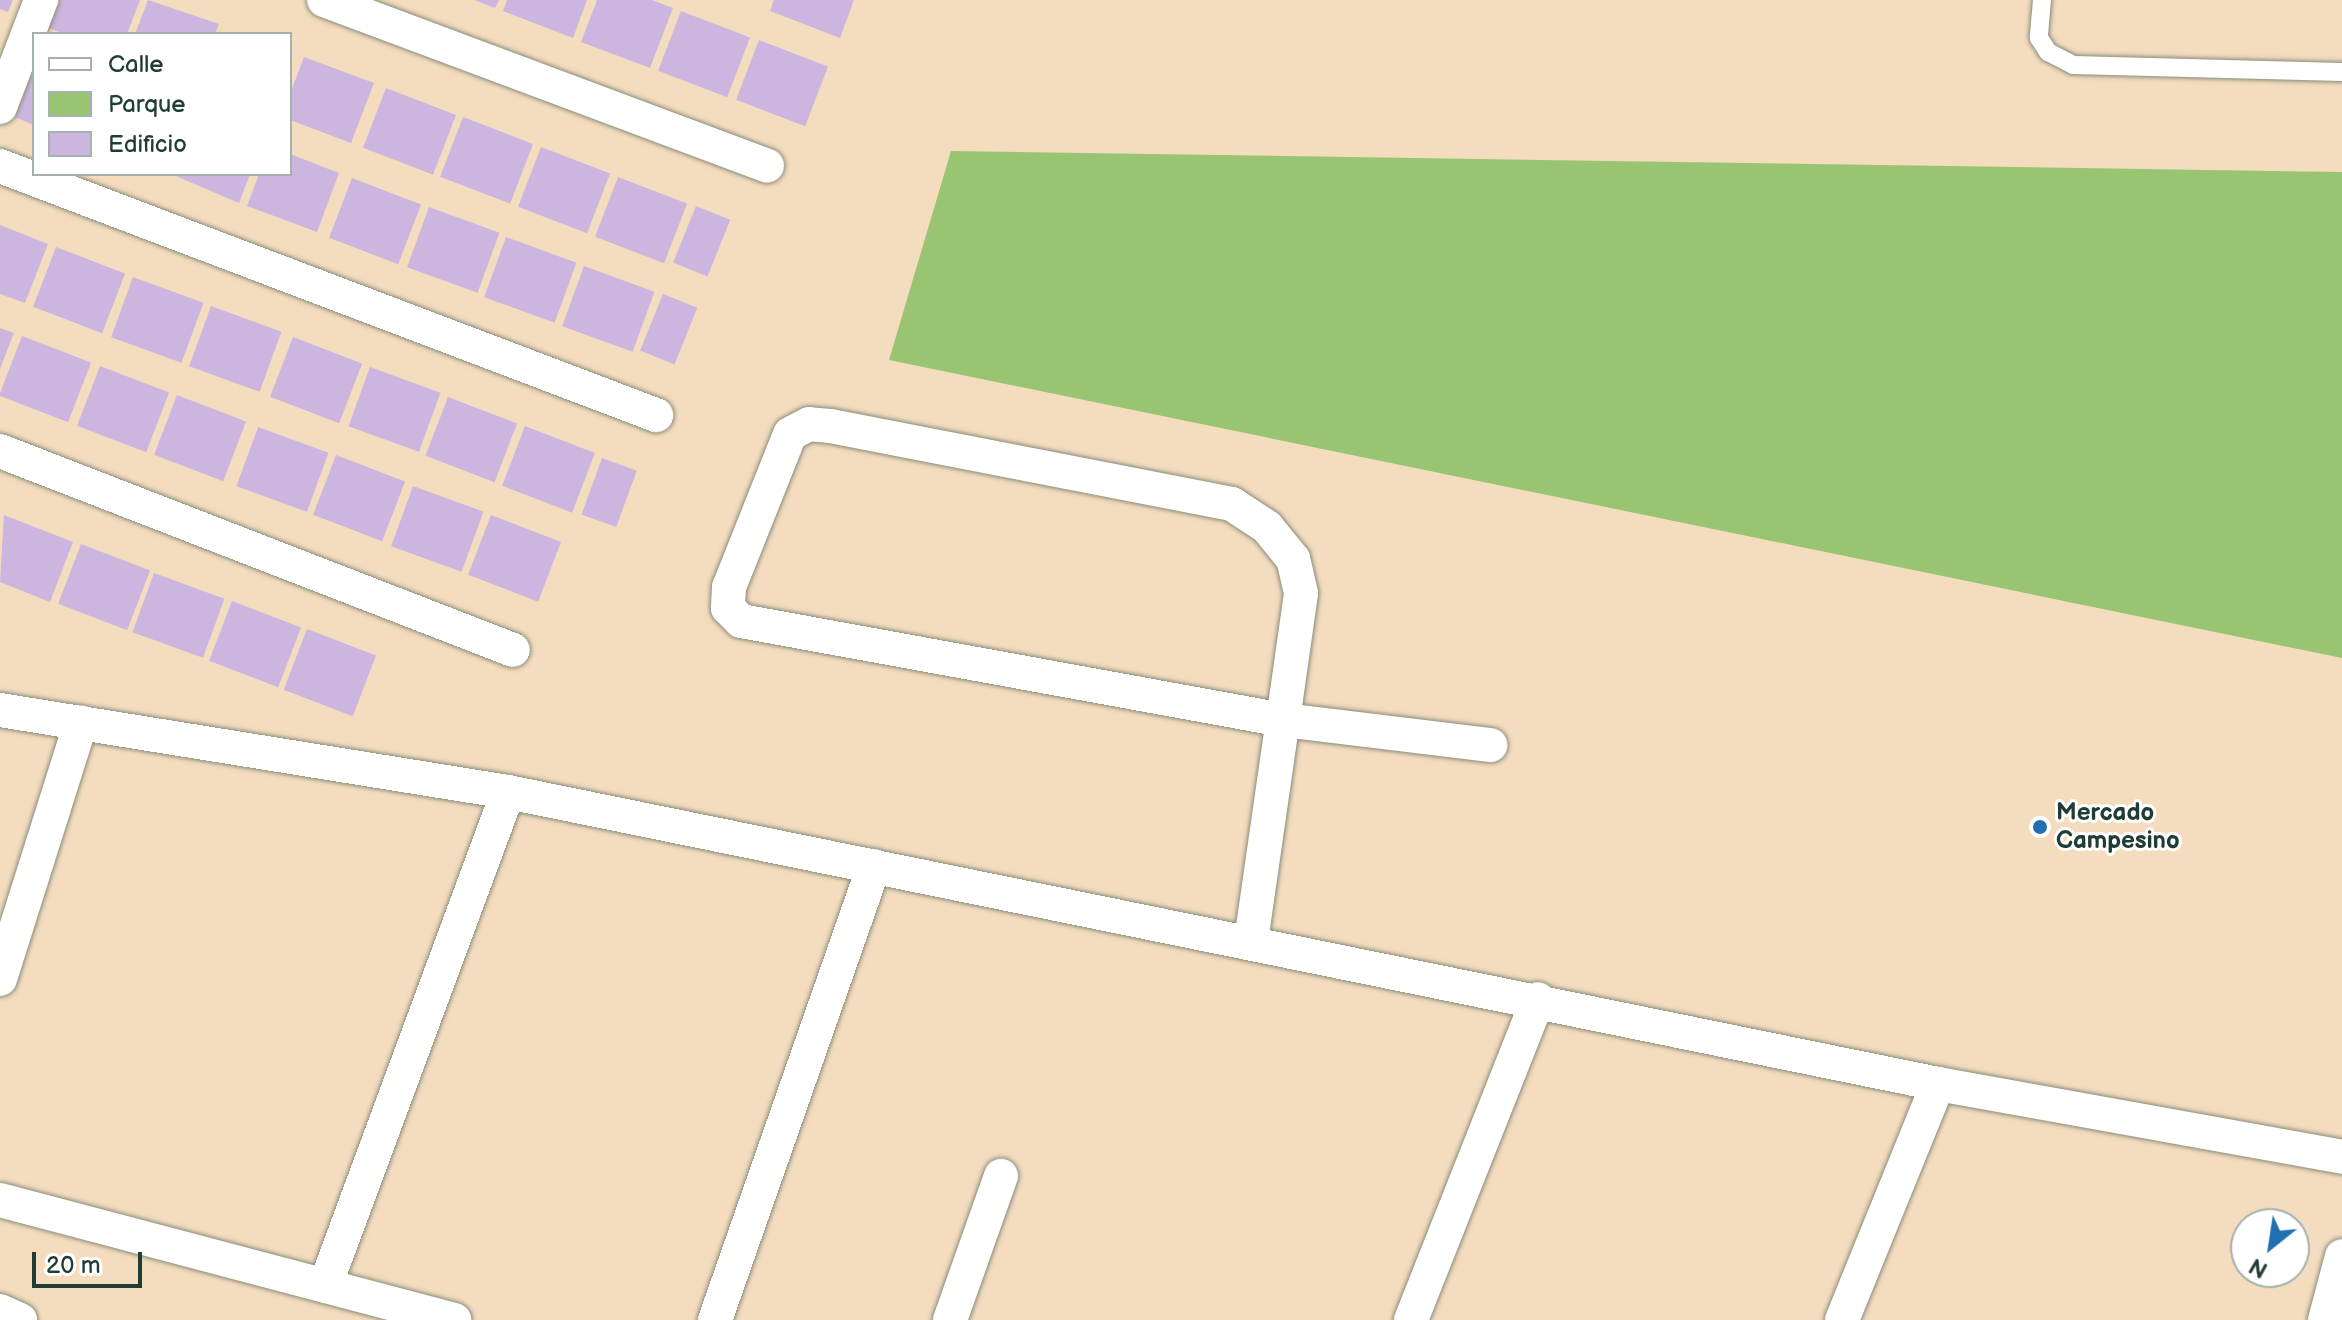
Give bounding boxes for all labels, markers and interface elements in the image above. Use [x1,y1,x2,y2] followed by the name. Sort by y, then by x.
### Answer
[32,32,292,176] legend
[108,50,163,79] text: Calle
[108,90,186,119] text: Parque
[108,130,187,159] text: Edificio
[2056,799,2180,855] place label: Mercado Campesino
[2031,818,2049,836] marker: Mercado Campesino
[2230,1208,2310,1288] north arrow
[36,1236,146,1286] scale bar
[46,1251,101,1280] text: 20 m
[2245,1252,2273,1283] text: N

